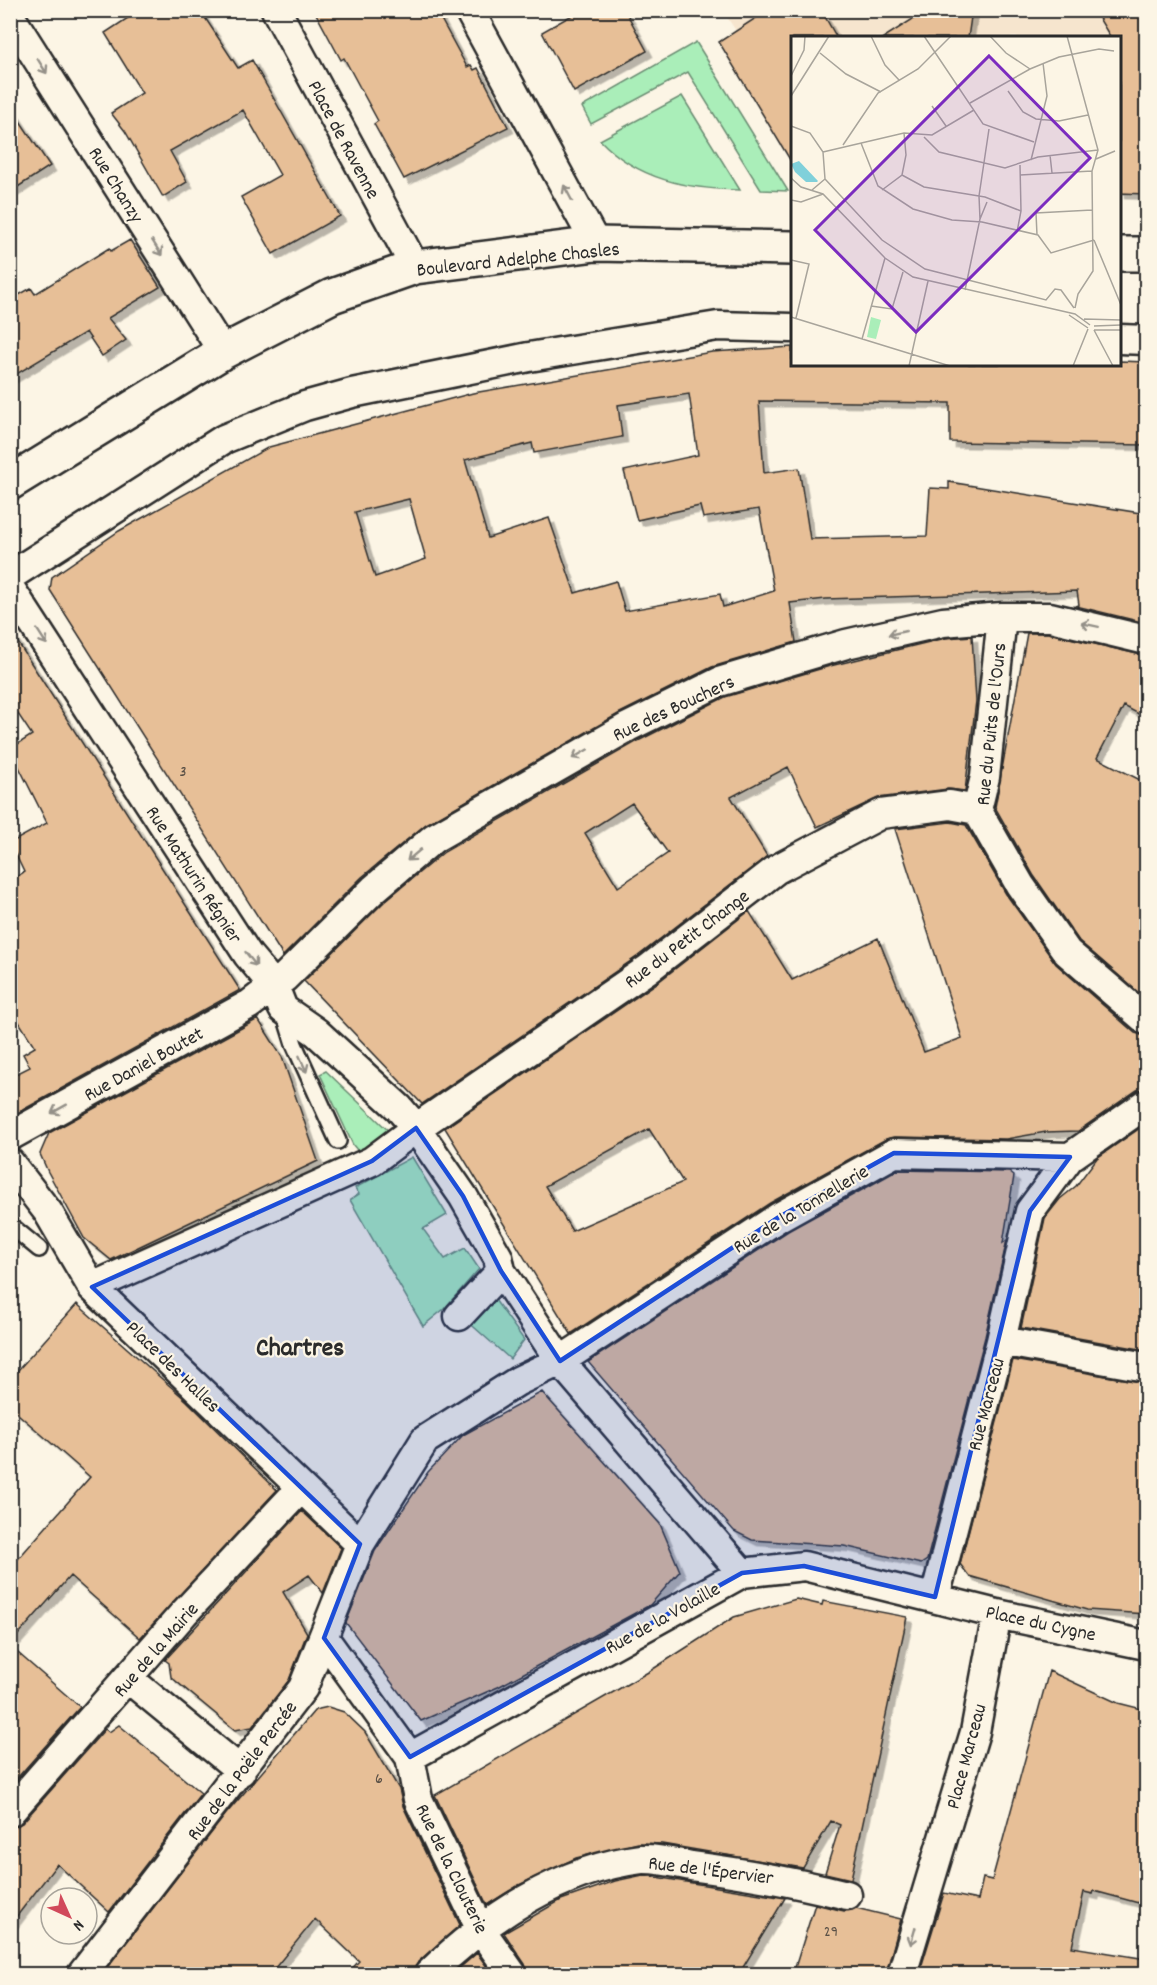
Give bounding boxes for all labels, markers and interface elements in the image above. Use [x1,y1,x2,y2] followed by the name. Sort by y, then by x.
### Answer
[791,36,1121,366] inset map
[36,57,48,74] one-way arrow
[299,76,386,205] street label: Place de Ravenne
[80,142,149,230] street label: Rue Chanzy
[562,185,574,202] one-way arrow
[415,236,621,286] street label: Boulevard Adelphe Chasles
[152,239,164,256] one-way arrow
[1081,619,1100,631] one-way arrow
[888,627,907,639] one-way arrow
[37,628,49,645] one-way arrow
[971,642,1015,807] street label: Rue du Puits de l'Ours
[609,669,740,750] street label: Rue des Bouchers
[571,749,589,760] one-way arrow
[179,761,187,784] house number: 3
[137,801,248,950] street label: Rue Mathurin Régnier
[406,849,422,862] one-way arrow
[619,884,756,997] street label: Rue du Petit Change
[245,951,258,967] one-way arrow
[79,1021,209,1110] street label: Rue Daniel Boutet
[297,1054,309,1072] one-way arrow
[51,1104,69,1115] one-way arrow
[728,1159,875,1262] street label: Rue de la Tonnellerie
[118,1316,226,1421] street label: Place des Halles
[256,1331,344,1368] district label: Chartres
[962,1355,1014,1454] street label: Rue Marceau
[601,1576,726,1663] street label: Rue de la Volaille
[108,1597,207,1705] street label: Rue de la Mairie
[983,1600,1098,1650] street label: Place du Cygne
[181,1696,305,1848] street label: Rue de la Poële Percée
[940,1701,995,1813] street label: Place Marceau
[375,1768,383,1791] house number: 6
[407,1800,494,1939] street label: Rue de la Clouterie
[646,1850,775,1894] street label: Rue de l'Épervier
[39,1886,99,1946] north arrow
[67,1914,89,1936] text: N
[824,1921,838,1944] house number: 29
[907,1926,918,1945] one-way arrow

